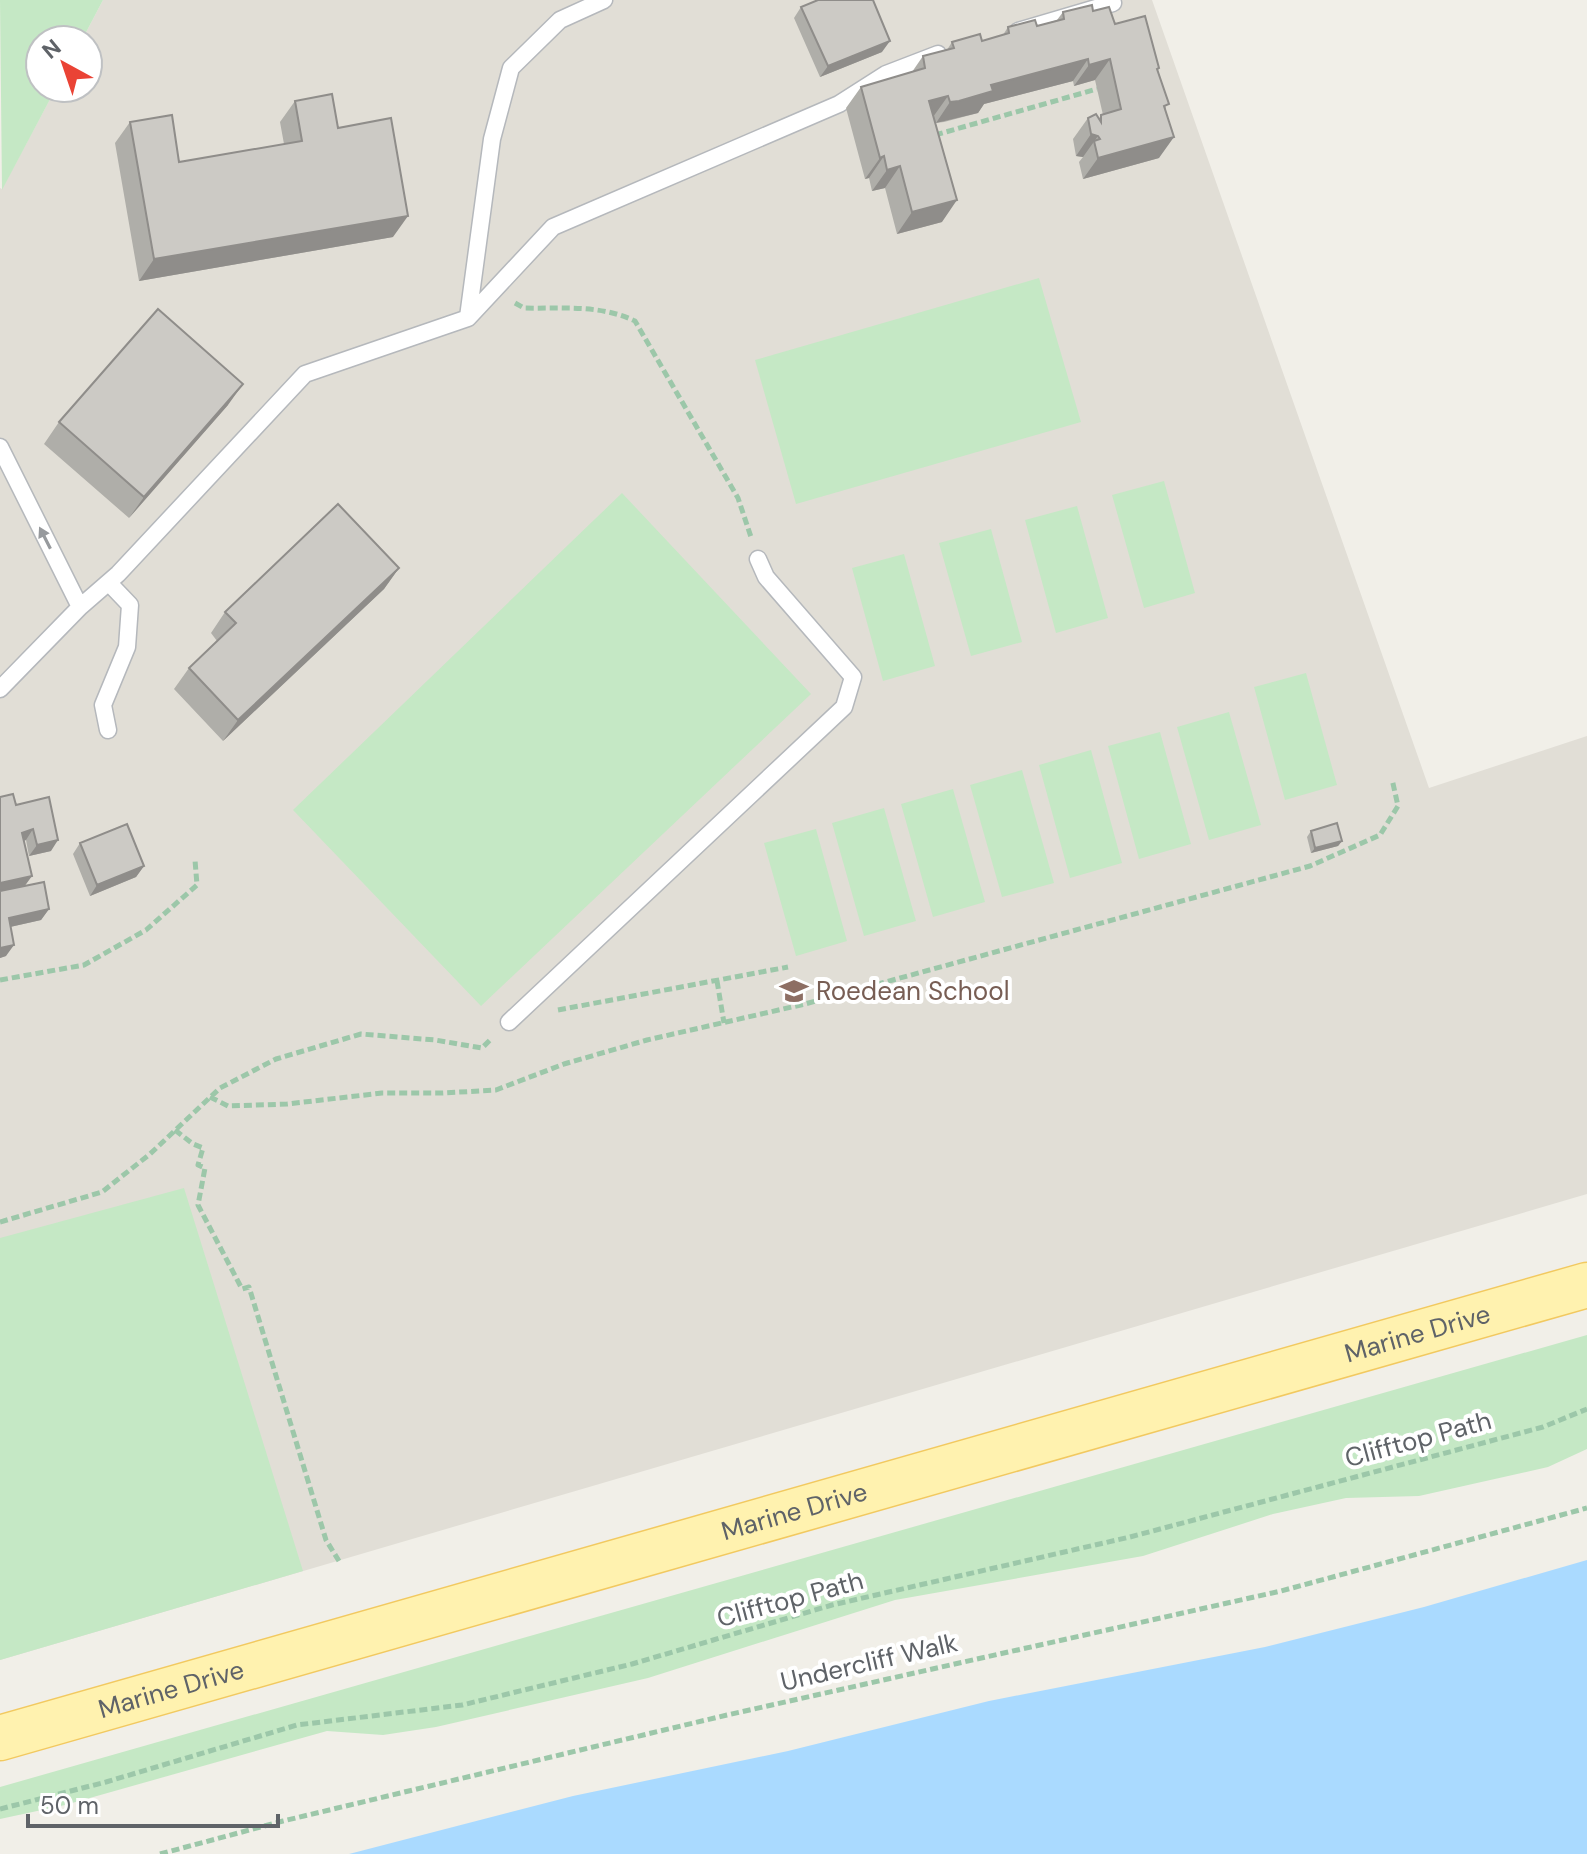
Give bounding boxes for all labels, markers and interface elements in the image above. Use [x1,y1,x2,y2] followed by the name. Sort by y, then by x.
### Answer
[24,24,104,104] north arrow
[36,33,67,65] text: N
[39,526,52,549] one-way arrow
[816,974,1009,1008] place label: Roedean School
[779,976,809,1006] school or university icon: Roedean School
[1341,1296,1494,1370] street label: Marine Drive
[1341,1403,1495,1475] street label: Clifftop Path
[717,1474,871,1548] street label: Marine Drive
[713,1563,867,1635] street label: Clifftop Path
[777,1625,961,1699] street label: Undercliff Walk
[94,1652,248,1726] street label: Marine Drive
[28,1778,278,1828] scale bar
[40,1790,99,1821] text: 50 m

